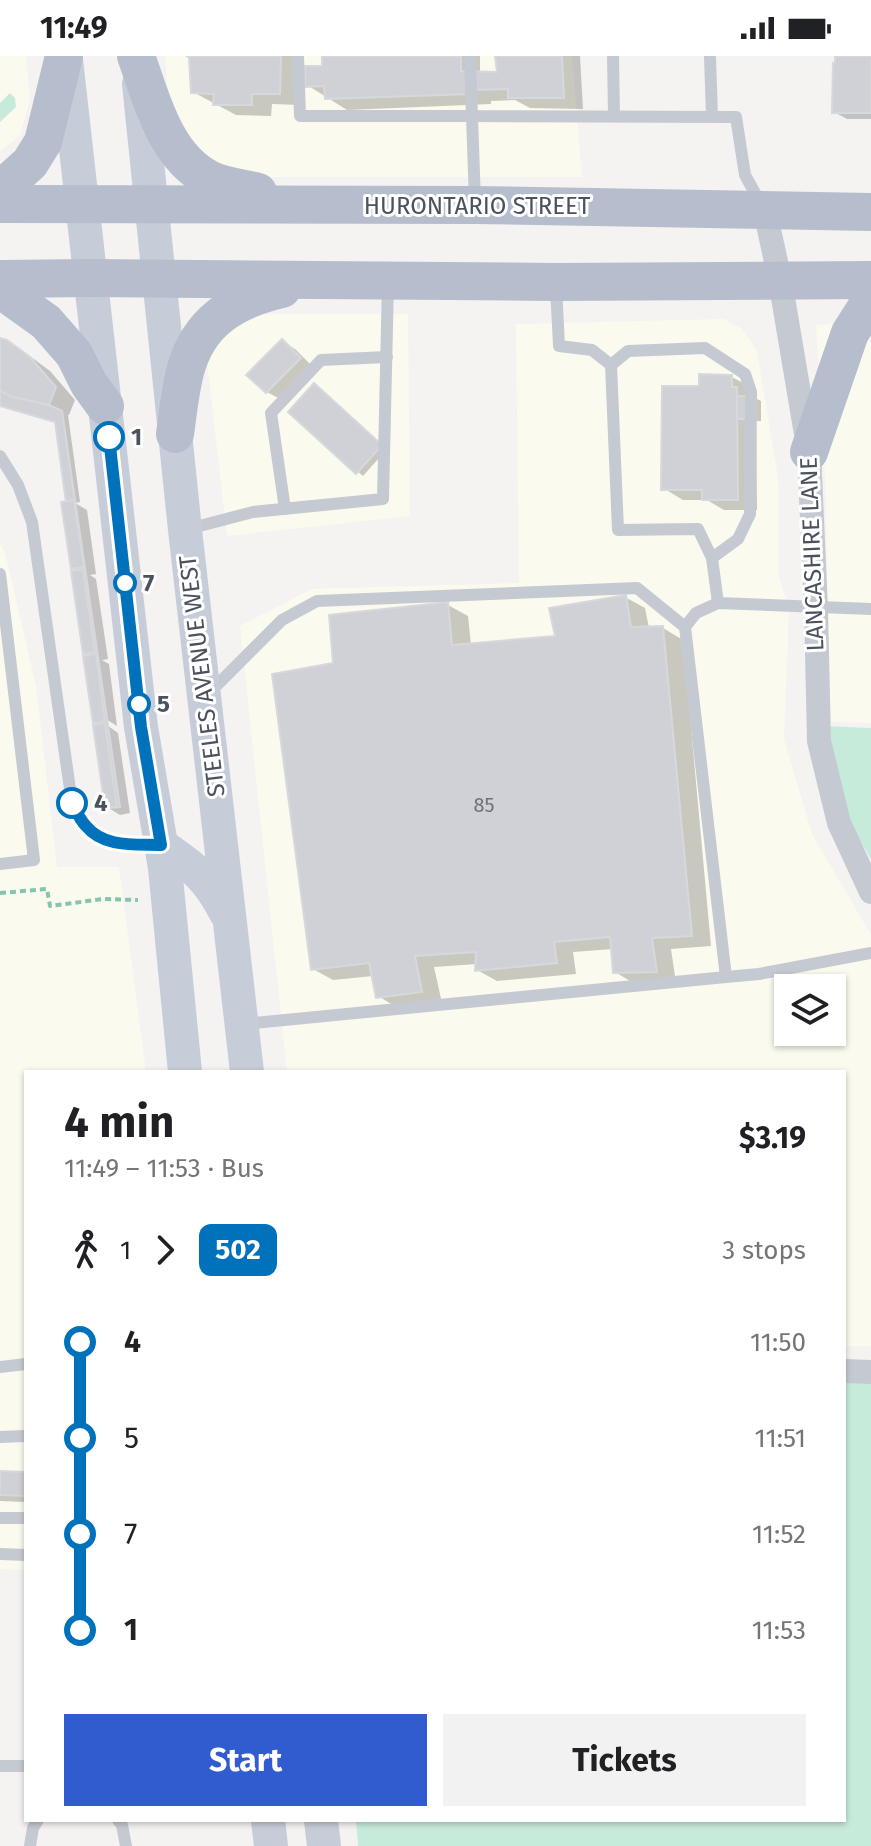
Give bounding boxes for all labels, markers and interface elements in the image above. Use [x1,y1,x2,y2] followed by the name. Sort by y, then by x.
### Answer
[40,10,108,46] text: 11:49
[364,192,591,220] street label: HURONTARIO STREET
[94,422,124,452] marker: 1
[131,423,142,451] place label: 1
[795,456,829,652] street label: LANCASHIRE LANE
[173,553,231,798] street label: STEELES AVENUE WEST
[143,569,154,597] place label: 7
[114,572,136,594] marker: 7
[157,690,170,718] place label: 5
[128,693,150,715] marker: 5
[57,788,87,818] marker: 4
[94,789,108,817] place label: 4
[473,793,495,817] house number: 85
[774,974,846,1046] map controls
[774,974,846,1046] button: layers
[64,1096,174,1149] text: 4 min
[739,1120,806,1156] text: $3.19
[64,1153,264,1184] text: 11:49 – 11:53 · Bus
[64,1228,108,1272] icon: walk
[143,1228,187,1272] icon: forward
[215,1233,261,1266] text: 502
[120,1235,131,1266] text: 1
[722,1235,806,1266] text: 3 stops
[124,1324,141,1360] text: 4
[750,1327,806,1358] text: 11:50
[124,1420,139,1456] text: 5
[755,1423,806,1454] text: 11:51
[124,1516,137,1552] text: 7
[752,1519,806,1550] text: 11:52
[124,1612,138,1648] text: 1
[752,1615,806,1646] text: 11:53
[64,1714,427,1806] button: Start
[443,1714,806,1806] button: Tickets

